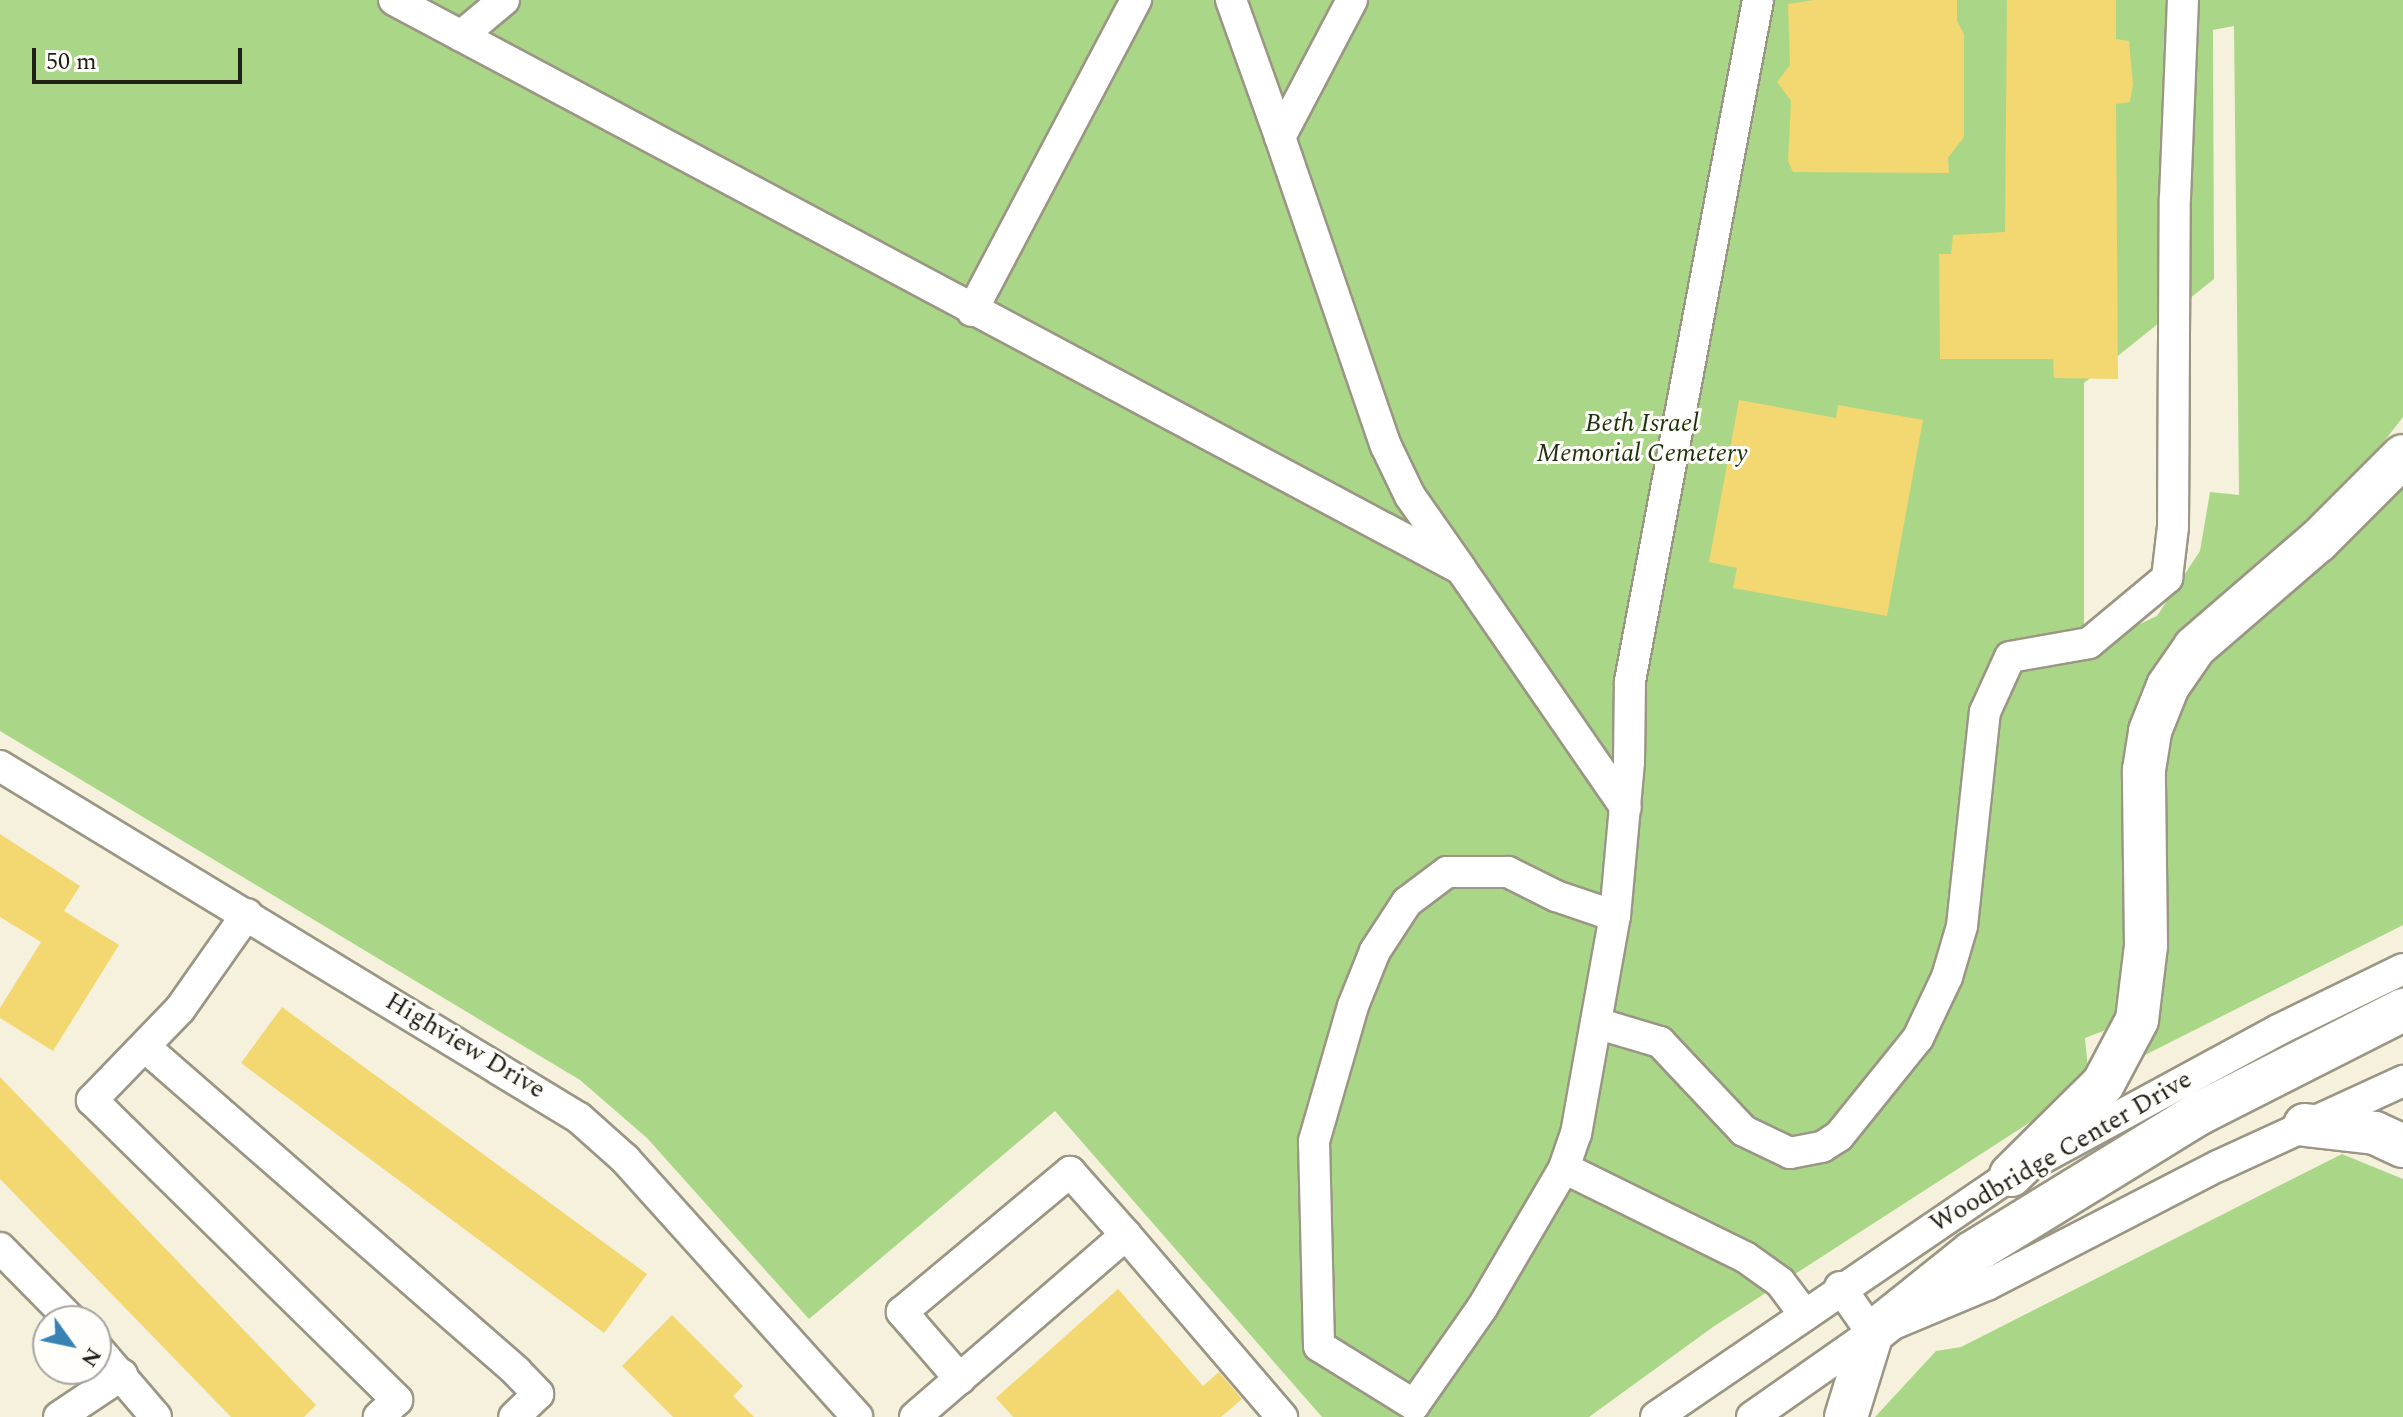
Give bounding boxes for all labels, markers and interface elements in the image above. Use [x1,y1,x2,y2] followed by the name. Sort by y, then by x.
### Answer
[36,32,246,82] scale bar
[46,44,97,80] text: 50 m
[1536,408,1748,470] park label: Beth Israel Memorial Cemetery
[379,986,551,1106] street label: Highview Drive
[1924,1064,2198,1240] street label: Woodbridge Center Drive
[32,1305,112,1385] north arrow
[72,1341,110,1374] text: N

